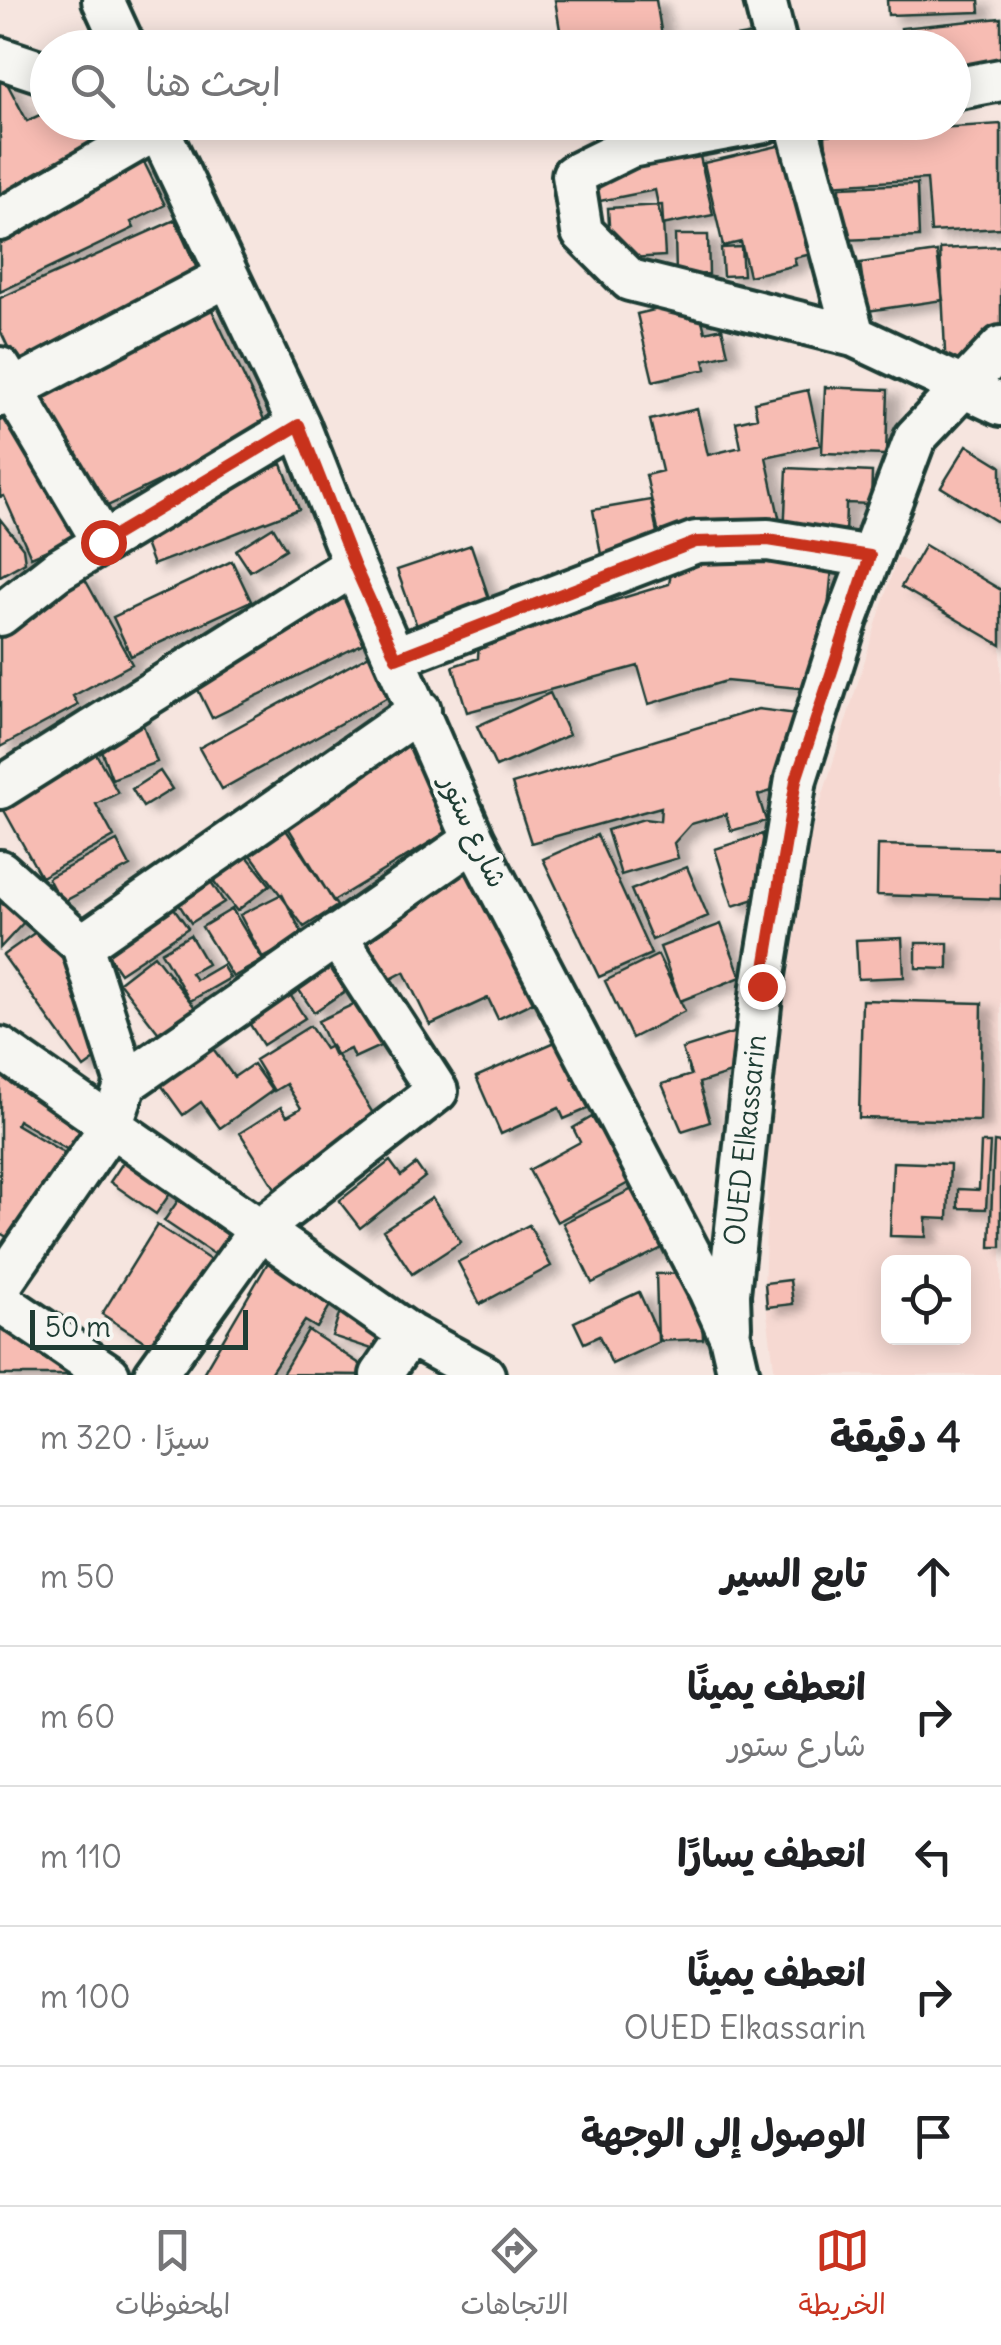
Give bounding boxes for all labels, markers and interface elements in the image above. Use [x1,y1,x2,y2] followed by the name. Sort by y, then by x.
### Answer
[30,30,971,140] search box
[65,58,120,113] icon: search
[145,59,281,106] text: ابحث هنا
[81,520,127,566] route start
[430,767,516,894] street label: شارع ستور
[740,964,786,1010] route end
[716,1033,774,1247] street label: OUED Elkassarin
[881,1255,971,1345] map controls
[881,1255,971,1345] button: locate
[30,1305,248,1350] scale bar
[45,1309,111,1345] text: 50 m
[830,1411,961,1463] text: 4 دقيقة
[40,1417,211,1458] text: سيرًا · 320 m
[906,1549,961,1604] icon: ahead
[722,1550,866,1597] text: تابع السير
[40,1556,115,1597] text: 50 m
[687,1663,866,1710] text: انعطف يمينًا
[906,1689,961,1744] icon: right
[40,1696,115,1737] text: 60 m
[728,1724,866,1765] text: شارع ستور
[906,1829,961,1884] icon: left
[677,1830,866,1877] text: انعطف يسارًا
[40,1836,122,1877] text: 110 m
[687,1949,866,1996] text: انعطف يمينًا
[906,1969,961,2024] icon: right
[40,1976,131,2017] text: 100 m
[624,2007,866,2048] text: OUED Elkassarin
[906,2109,961,2164] icon: arrive
[581,2110,866,2157] text: الوصول إلى الوجهة
[115,2223,230,2329] tab: المحفوظات
[460,2223,569,2329] tab: الاتجاهات
[799,2223,886,2329] tab: الخريطة

